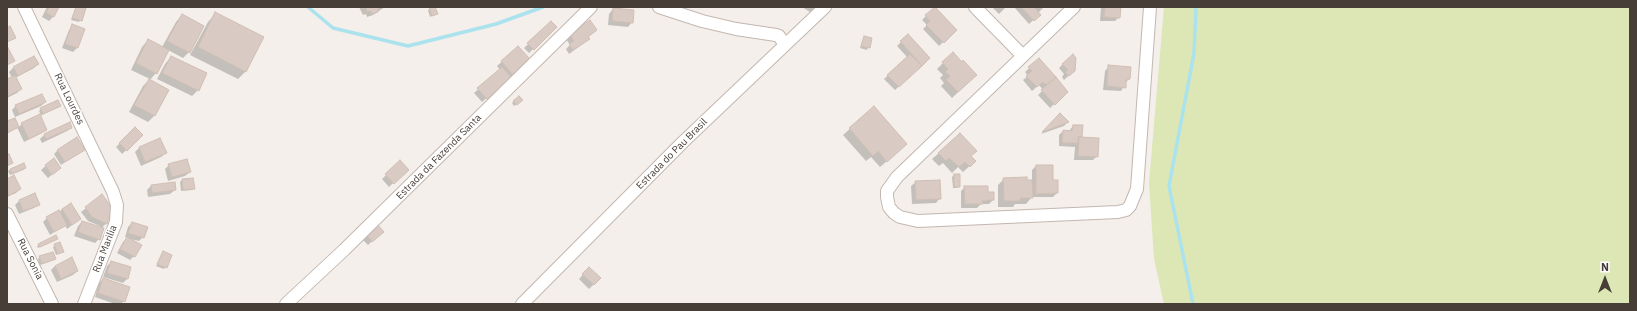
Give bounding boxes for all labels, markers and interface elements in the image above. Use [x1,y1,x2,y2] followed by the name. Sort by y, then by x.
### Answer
[51,71,87,127] street label: Rua Lourdes
[394,112,484,202] street label: Estrada da Fazenda Santa
[634,116,710,192] street label: Estrada do Pau Brasil
[90,224,120,274] street label: Rua Marilia
[15,236,45,282] street label: Rua Sonia
[1585,259,1625,299] north arrow
[1601,260,1609,274] text: N

